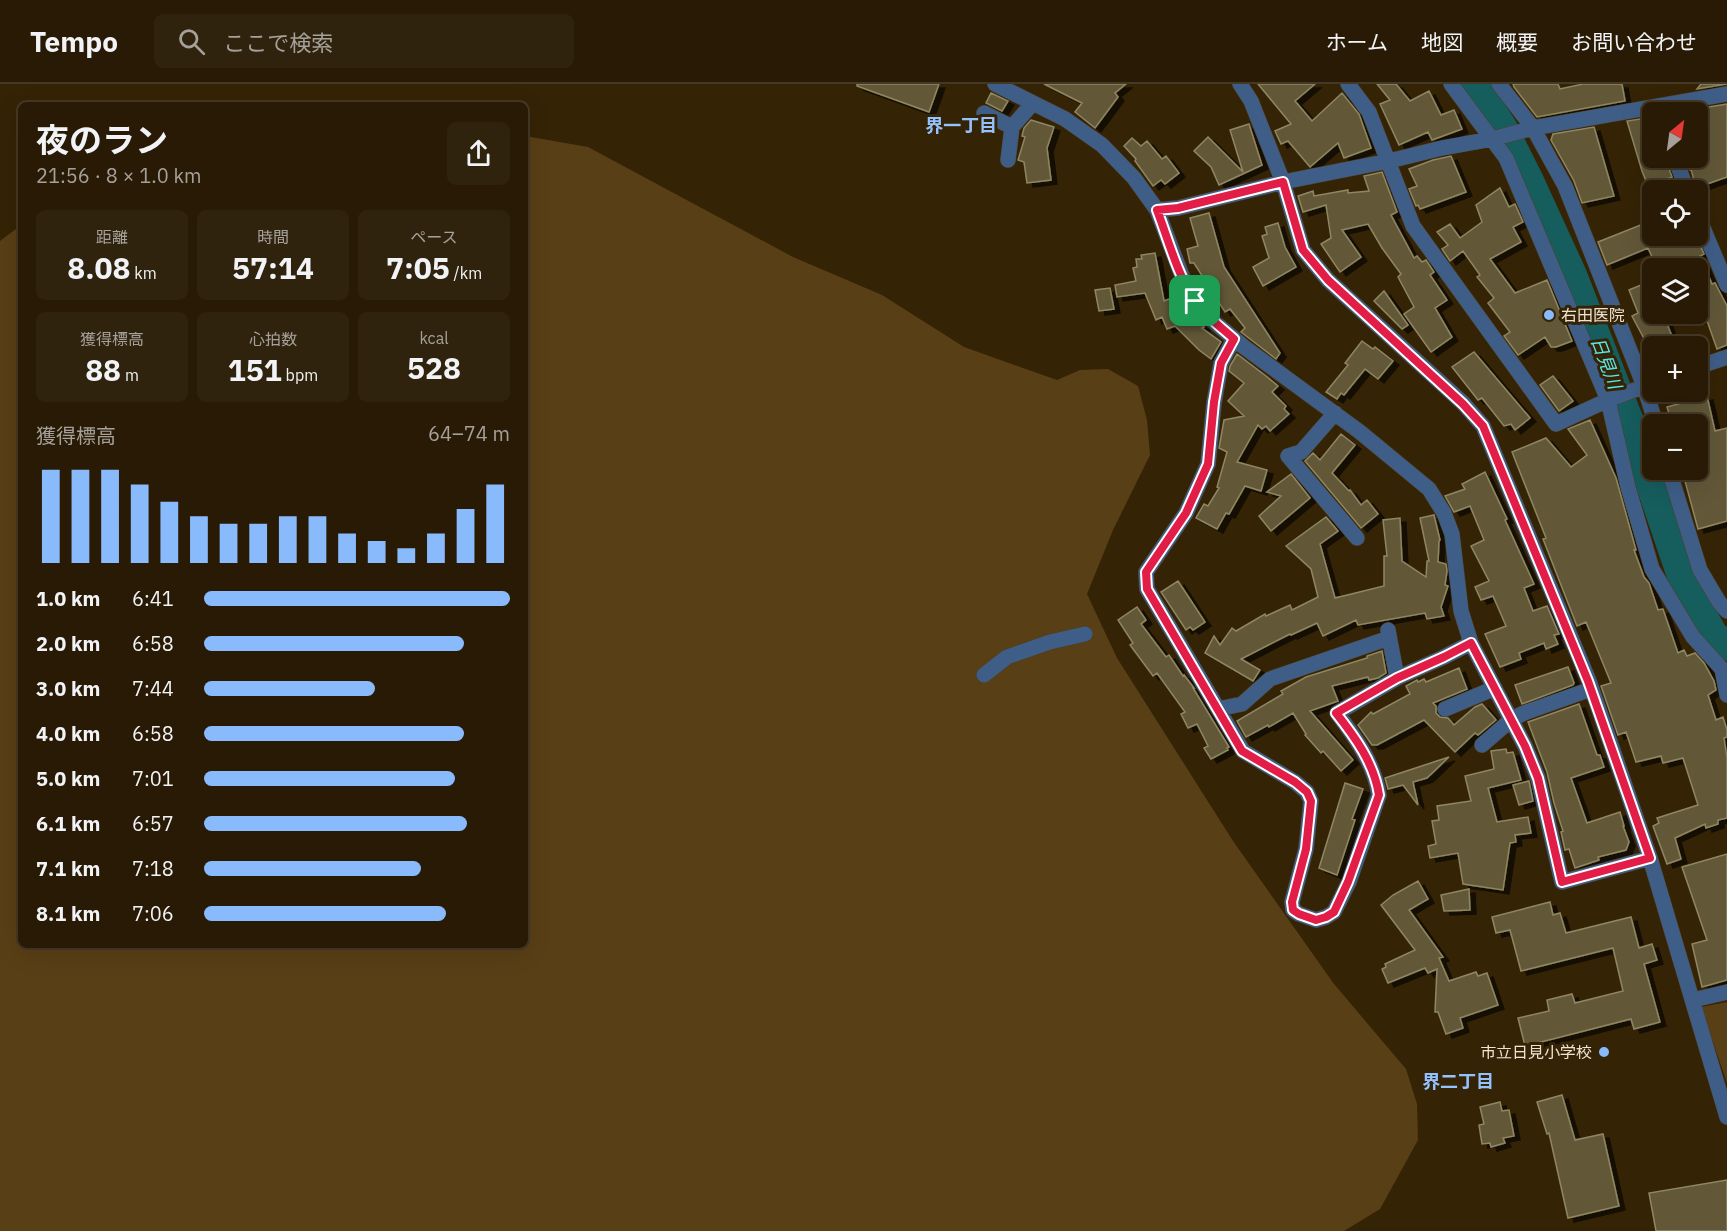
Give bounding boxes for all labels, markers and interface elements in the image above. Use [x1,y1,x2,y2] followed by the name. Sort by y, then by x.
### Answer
[154,14,574,68] search box
[30,23,118,60] text: Tempo
[175,25,208,58] icon: search
[223,28,333,57] text: ここで検索
[1326,28,1388,56] text: ホーム
[1421,28,1463,56] text: 地図
[1496,28,1538,56] text: 概要
[1571,28,1697,56] text: お問い合わせ
[1642,102,1708,168] north arrow
[1642,102,1708,480] map controls
[925,114,997,137] district label: 界一丁目
[36,118,168,161] text: 夜のラン
[447,122,510,185] button: share
[36,162,201,189] text: 21:56 · 8 × 1.0 km
[1642,180,1708,246] button: locate
[96,227,128,247] text: 距離
[257,227,289,247] text: 時間
[410,227,458,247] text: ペース
[67,248,131,287] text: 8.08
[232,248,314,287] text: 57:14
[386,248,450,287] text: 7:05
[1642,258,1708,324] button: layers
[131,263,157,283] text: km
[450,263,482,283] text: /km
[1169,275,1220,326] pin
[1178,284,1211,317] icon: arrive
[1561,305,1625,325] place label: 右田医院
[1542,308,1556,322] marker: 右田医院
[419,328,449,348] text: kcal
[80,329,144,349] text: 獲得標高
[249,329,297,349] text: 心拍数
[1586,333,1628,394] water label: 日見川
[1642,336,1708,402] button: +
[407,348,461,387] text: 528
[85,350,121,389] text: 88
[228,350,282,389] text: 151
[121,365,139,385] text: m
[282,365,318,385] text: bpm
[1642,414,1708,480] button: −
[428,420,510,447] text: 64–74 m
[36,422,116,449] text: 獲得標高
[36,585,100,612] text: 1.0 km
[132,585,174,612] text: 6:41
[36,630,100,657] text: 2.0 km
[132,630,174,657] text: 6:58
[36,675,100,702] text: 3.0 km
[132,675,174,702] text: 7:44
[36,720,100,747] text: 4.0 km
[132,720,174,747] text: 6:58
[36,765,100,792] text: 5.0 km
[132,765,174,792] text: 7:01
[36,810,100,837] text: 6.1 km
[132,810,174,837] text: 6:57
[36,855,100,882] text: 7.1 km
[132,855,174,882] text: 7:18
[36,900,100,927] text: 8.1 km
[132,900,174,927] text: 7:06
[1480,1042,1592,1062] place label: 市立日見小学校
[1597,1045,1611,1059] marker: 市立日見小学校
[1422,1070,1494,1093] district label: 界二丁目

